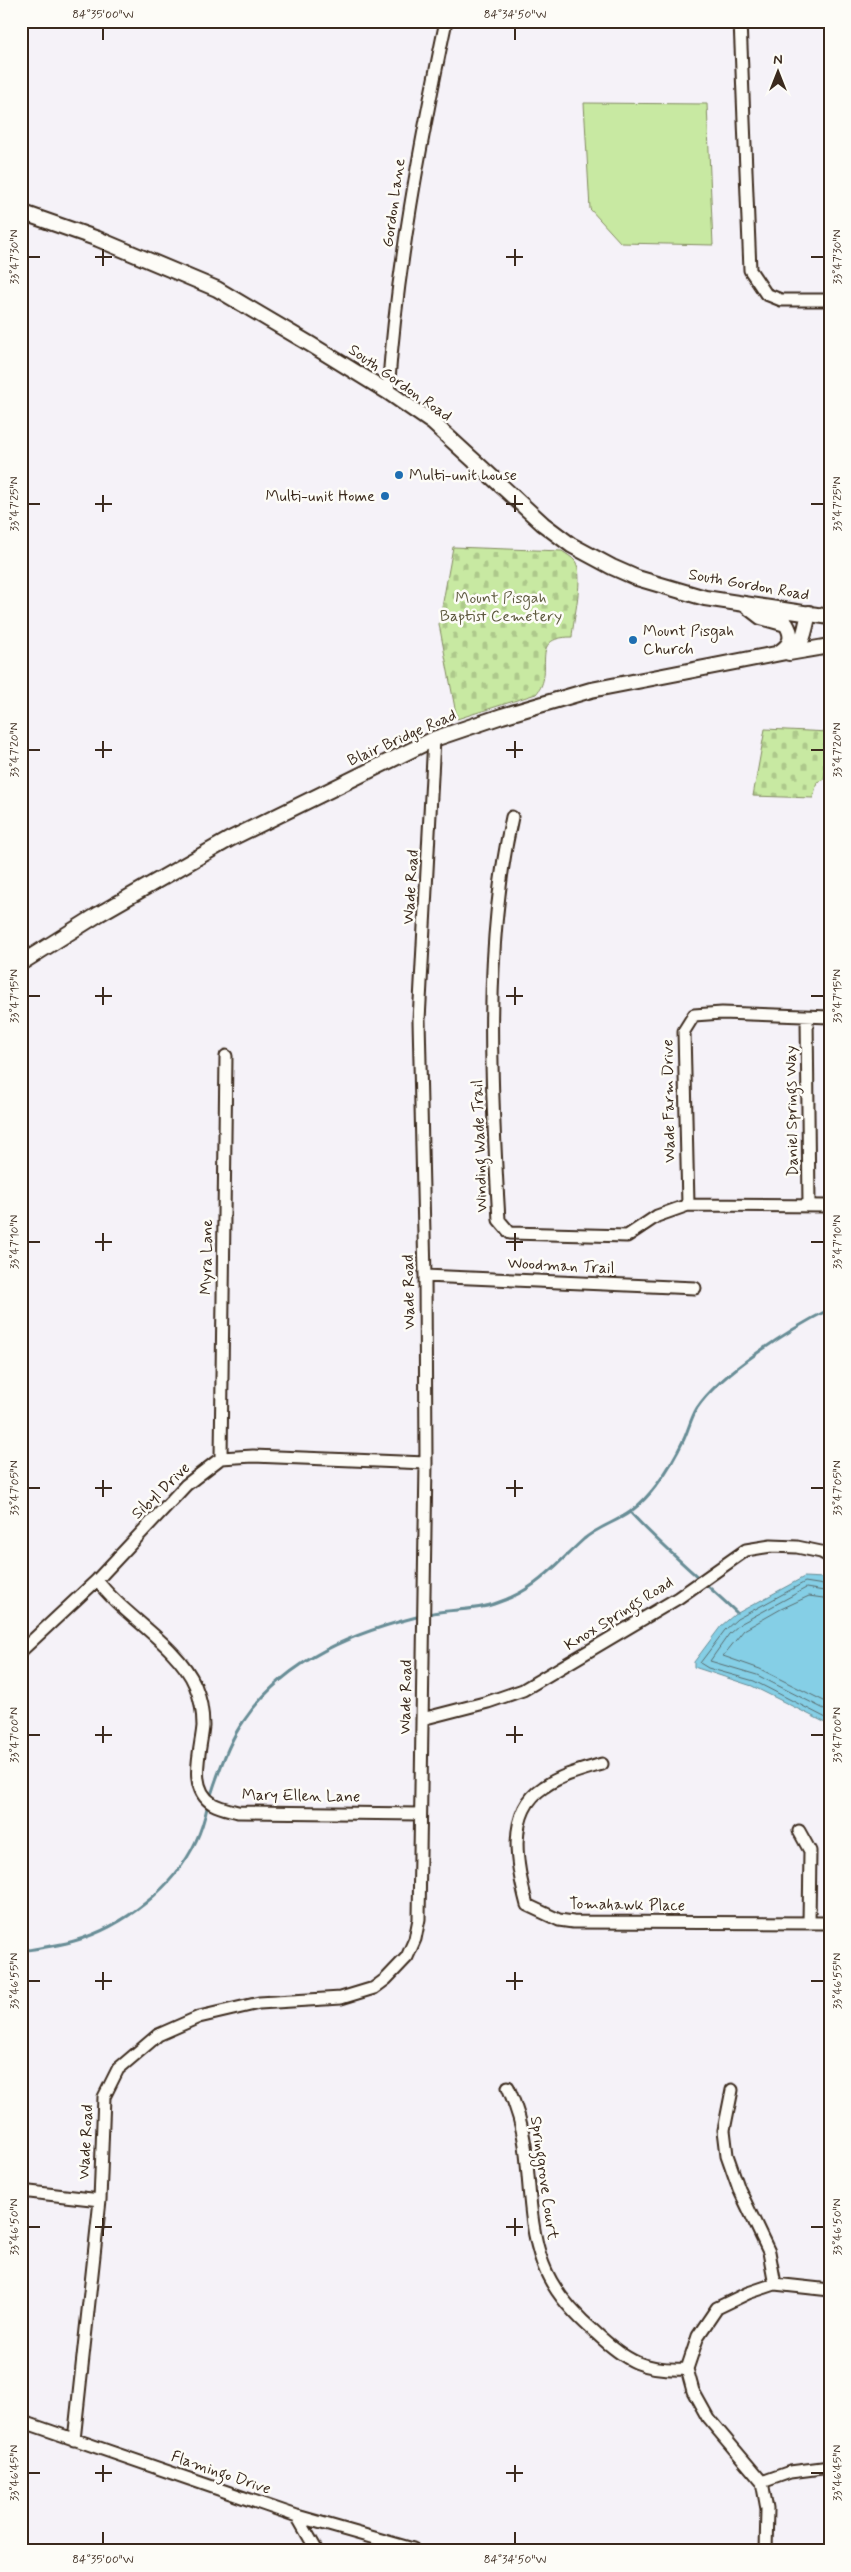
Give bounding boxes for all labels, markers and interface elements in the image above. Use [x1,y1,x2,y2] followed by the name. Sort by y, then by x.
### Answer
[72,7,134,23] text: 84°35'00"W
[484,7,546,23] text: 84°34'50"W
[754,48,804,98] north arrow
[773,51,783,69] text: N
[377,157,411,249] street label: Gordon Lane
[7,230,23,284] text: 33°47'30"N
[830,230,846,284] text: 33°47'30"N
[344,339,456,427] street label: South Gordon Road
[409,465,517,486] place label: Multi-unit house
[393,469,405,481] marker: Multi-unit house
[7,477,23,531] text: 33°47'25"N
[830,477,846,531] text: 33°47'25"N
[265,486,375,507] place label: Multi-unit Home
[379,490,391,502] marker: Multi-unit Home
[687,564,811,606] street label: South Gordon Road
[440,588,562,627] park label: Mount Pisgah Baptist Cemetery
[643,621,734,660] place label: Mount Pisgah Church
[627,634,639,646] marker: Mount Pisgah Church
[344,705,460,771] street label: Blair Bridge Road
[7,722,23,778] text: 33°47'20"N
[830,722,846,778] text: 33°47'20"N
[398,849,424,925] street label: Wade Road
[7,969,23,1023] text: 33°47'15"N
[830,969,846,1023] text: 33°47'15"N
[657,1039,681,1163] street label: Wade Farm Drive
[780,1045,805,1177] street label: Daniel Springs Way
[467,1079,494,1213] street label: Winding Wade Trail
[7,1215,23,1269] text: 33°47'10"N
[830,1215,846,1269] text: 33°47'10"N
[196,1219,218,1295] street label: Myra Lane
[507,1253,615,1279] street label: Woodman Trail
[398,1254,420,1330] street label: Wade Road
[127,1458,195,1524] street label: Sibyl Drive
[7,1460,23,1516] text: 33°47'05"N
[830,1460,846,1516] text: 33°47'05"N
[561,1572,678,1657] street label: Knox Springs Road
[395,1659,417,1735] street label: Wade Road
[7,1707,23,1763] text: 33°47'00"N
[830,1707,846,1763] text: 33°47'00"N
[242,1784,360,1808] street label: Mary Ellen Lane
[569,1893,685,1917] street label: Tomahawk Place
[7,1953,23,2009] text: 33°46'55"N
[830,1953,846,2009] text: 33°46'55"N
[74,2104,98,2180] street label: Wade Road
[524,2115,563,2242] street label: Springgrove Court
[7,2198,23,2256] text: 33°46'50"N
[830,2198,846,2256] text: 33°46'50"N
[7,2445,23,2501] text: 33°46'45"N
[830,2445,846,2501] text: 33°46'45"N
[168,2446,274,2501] street label: Flamingo Drive
[72,2552,134,2568] text: 84°35'00"W
[484,2552,546,2568] text: 84°34'50"W

